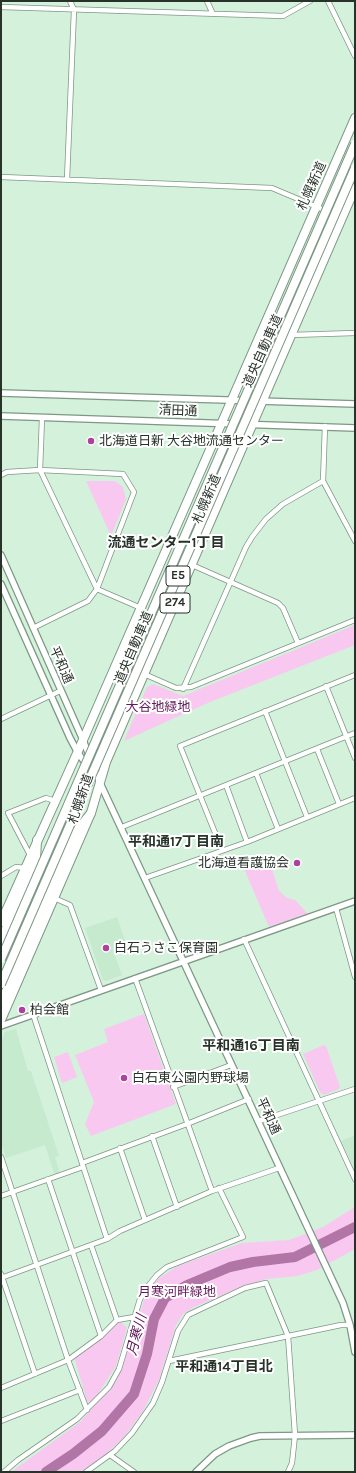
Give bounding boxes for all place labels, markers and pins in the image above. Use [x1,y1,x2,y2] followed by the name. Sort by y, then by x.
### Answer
[99,433,284,449] place label: 北海道日新 大谷地流通センター
[86,436,96,446] marker: 北海道日新 大谷地流通センター
[198,855,289,871] place label: 北海道看護協会
[292,858,302,868] marker: 北海道看護協会
[114,940,218,956] place label: 白石うさこ保育園
[101,943,111,953] marker: 白石うさこ保育園
[30,1002,69,1018] place label: 柏会館
[17,1005,27,1015] marker: 柏会館
[132,1070,249,1086] place label: 白石東公園内野球場
[119,1073,129,1083] marker: 白石東公園内野球場

